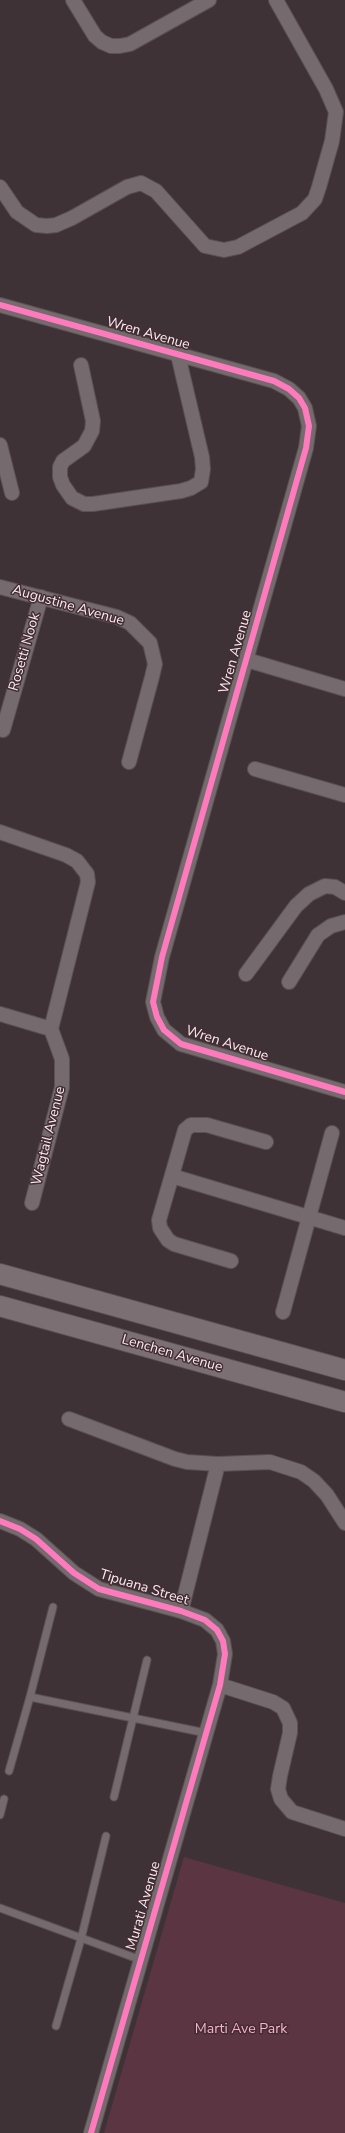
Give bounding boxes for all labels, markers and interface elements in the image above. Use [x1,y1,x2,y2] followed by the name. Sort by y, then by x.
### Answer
[104,314,192,354] street label: Wren Avenue
[10,582,126,630] street label: Augustine Avenue
[216,608,256,696] street label: Wren Avenue
[6,611,44,693] street label: Rosetti Nook
[183,1023,271,1065] street label: Wren Avenue
[29,1085,69,1187] street label: Wagtail Avenue
[120,1332,224,1376] street label: Lenchen Avenue
[97,1566,191,1610] street label: Tipuana Street
[123,1860,165,1952] street label: Murati Avenue
[195,2022,287,2038] park label: Marti Ave Park

